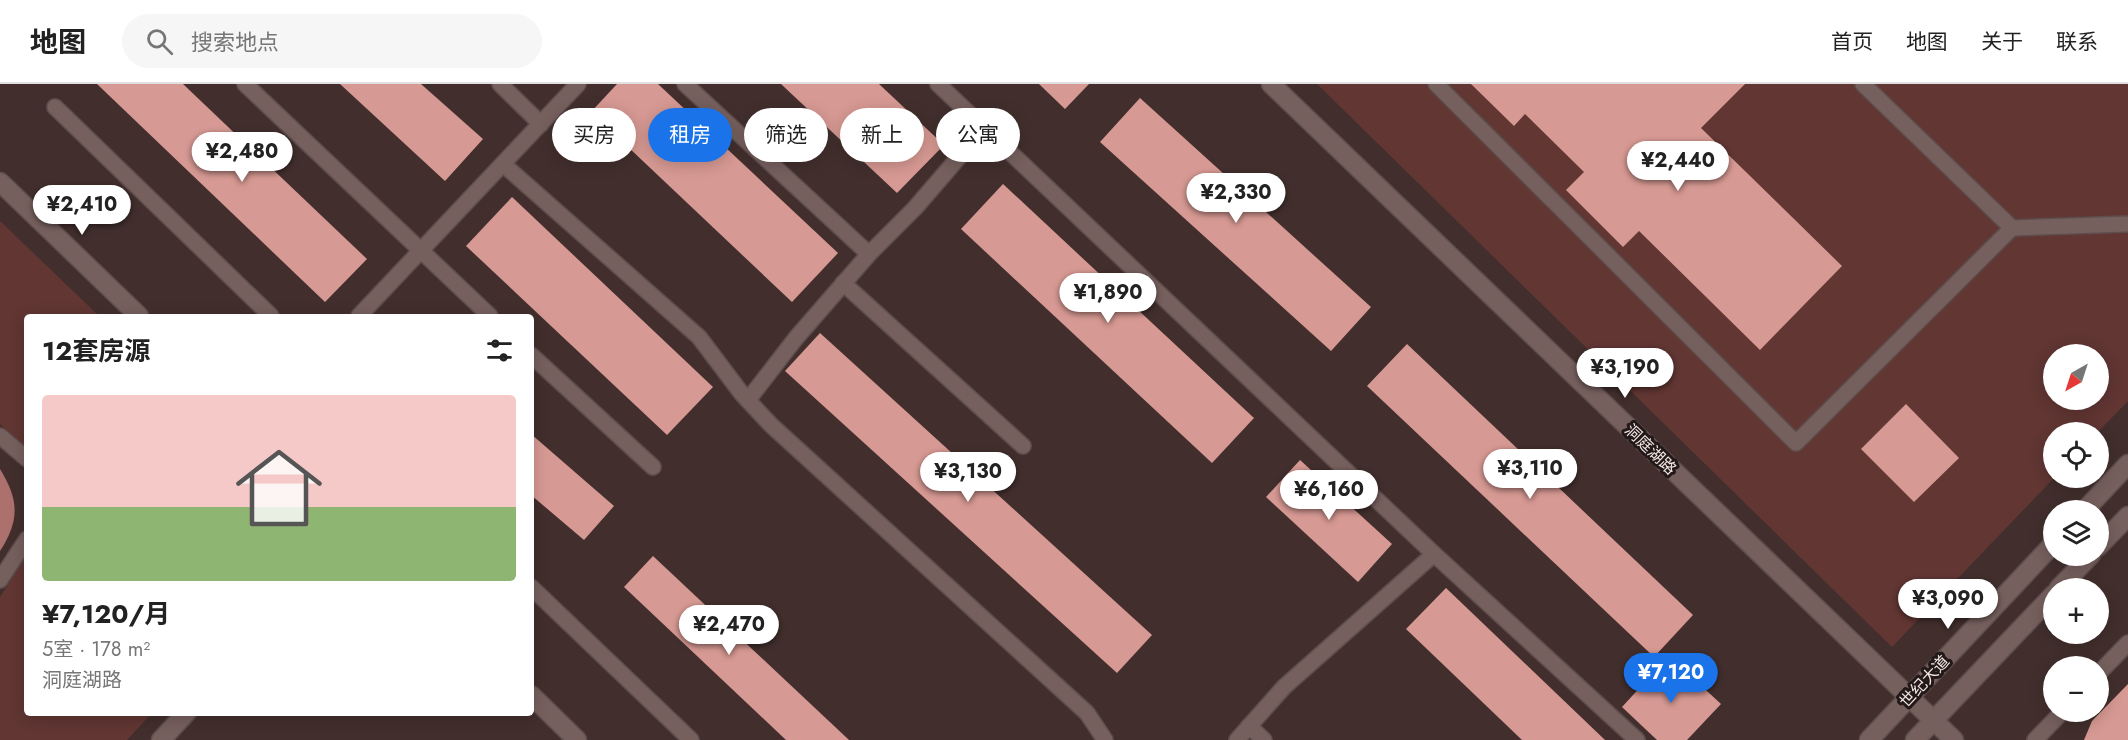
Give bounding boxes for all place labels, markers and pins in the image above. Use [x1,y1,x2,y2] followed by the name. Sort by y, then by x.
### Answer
[193,132,291,183] pin: ¥2,480
[1629,141,1727,192] pin: ¥2,440
[1187,173,1285,224] pin: ¥2,330
[33,185,131,236] pin: ¥2,410
[1059,273,1157,324] pin: ¥1,890
[1576,348,1674,399] pin: ¥3,190
[1481,449,1579,500] pin: ¥3,110
[919,452,1017,503] pin: ¥3,130
[1280,470,1378,521] pin: ¥6,160
[1899,579,1997,630] pin: ¥3,090
[680,605,778,656] pin: ¥2,470
[1622,653,1720,704] pin: ¥7,120

